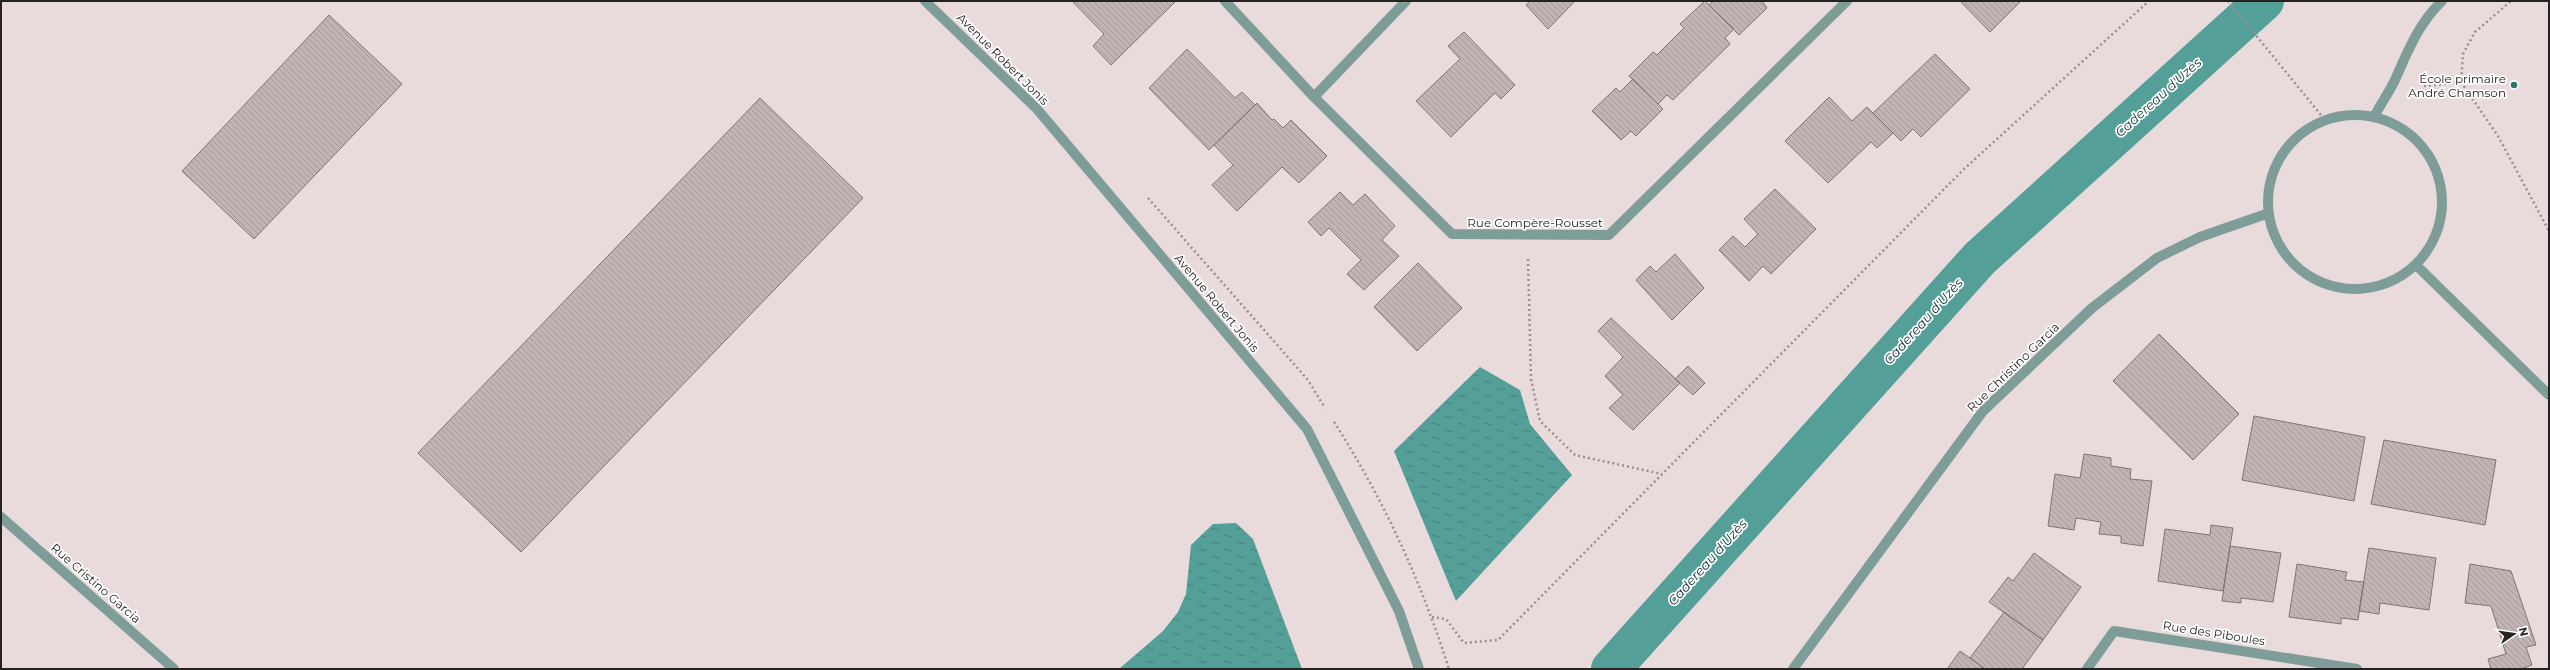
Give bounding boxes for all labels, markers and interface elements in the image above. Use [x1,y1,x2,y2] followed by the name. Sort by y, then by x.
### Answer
[954,10,1052,108] street label: Avenue Robert Jonis
[2112,54,2205,140] water label: Cadereau d'Uzès
[2408,71,2506,100] place label: École primaire André Chamson
[2509,80,2519,90] marker: École primaire André Chamson
[1467,215,1603,230] street label: Rue Compère-Rousset
[1171,251,1263,355] street label: Avenue Robert Jonis
[1880,274,1966,367] water label: Cadereau d'Uzès
[1964,319,2062,415] street label: Rue Christino Garcia
[1664,515,1750,608] water label: Cadereau d'Uzès
[48,540,144,626] street label: Rue Cristino Garcia
[2494,614,2534,654] north arrow
[2162,618,2266,649] street label: Rue des Piboules
[2516,626,2532,638] text: N

